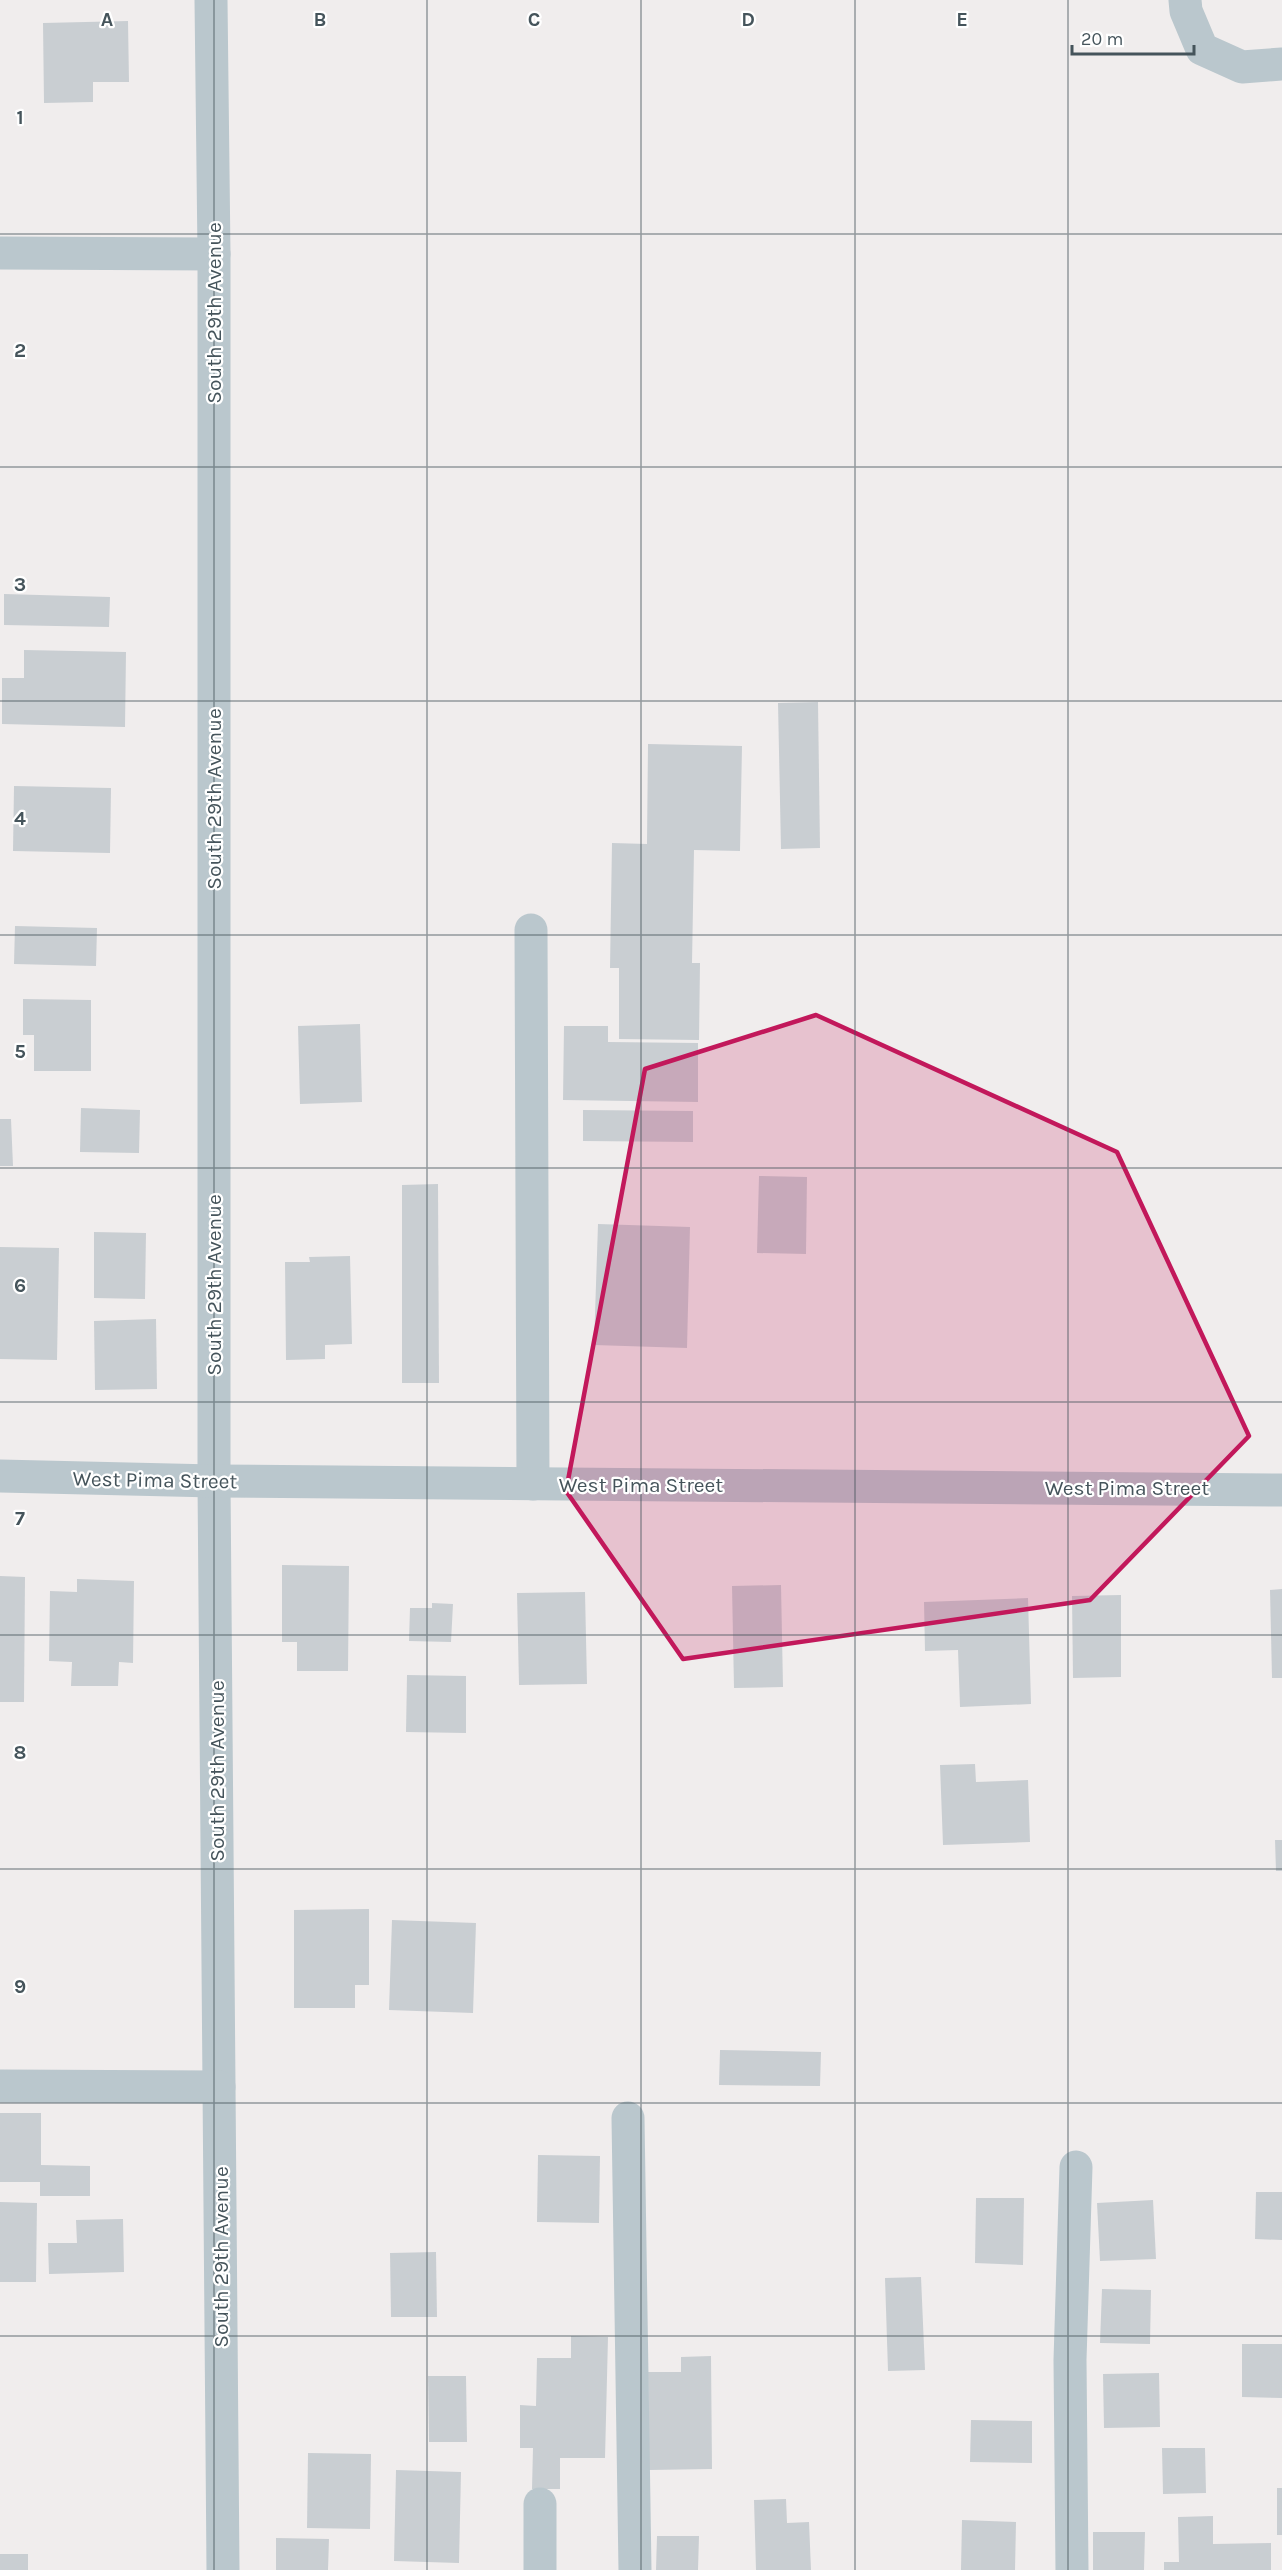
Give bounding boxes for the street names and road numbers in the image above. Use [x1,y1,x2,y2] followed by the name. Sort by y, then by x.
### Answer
[202,222,226,404] street label: South 29th Avenue
[202,708,226,890] street label: South 29th Avenue
[202,1194,226,1376] street label: South 29th Avenue
[73,1467,238,1493] street label: West Pima Street
[559,1473,723,1497] street label: West Pima Street
[1045,1476,1209,1500] street label: West Pima Street
[205,1680,229,1862] street label: South 29th Avenue
[209,2166,233,2348] street label: South 29th Avenue

